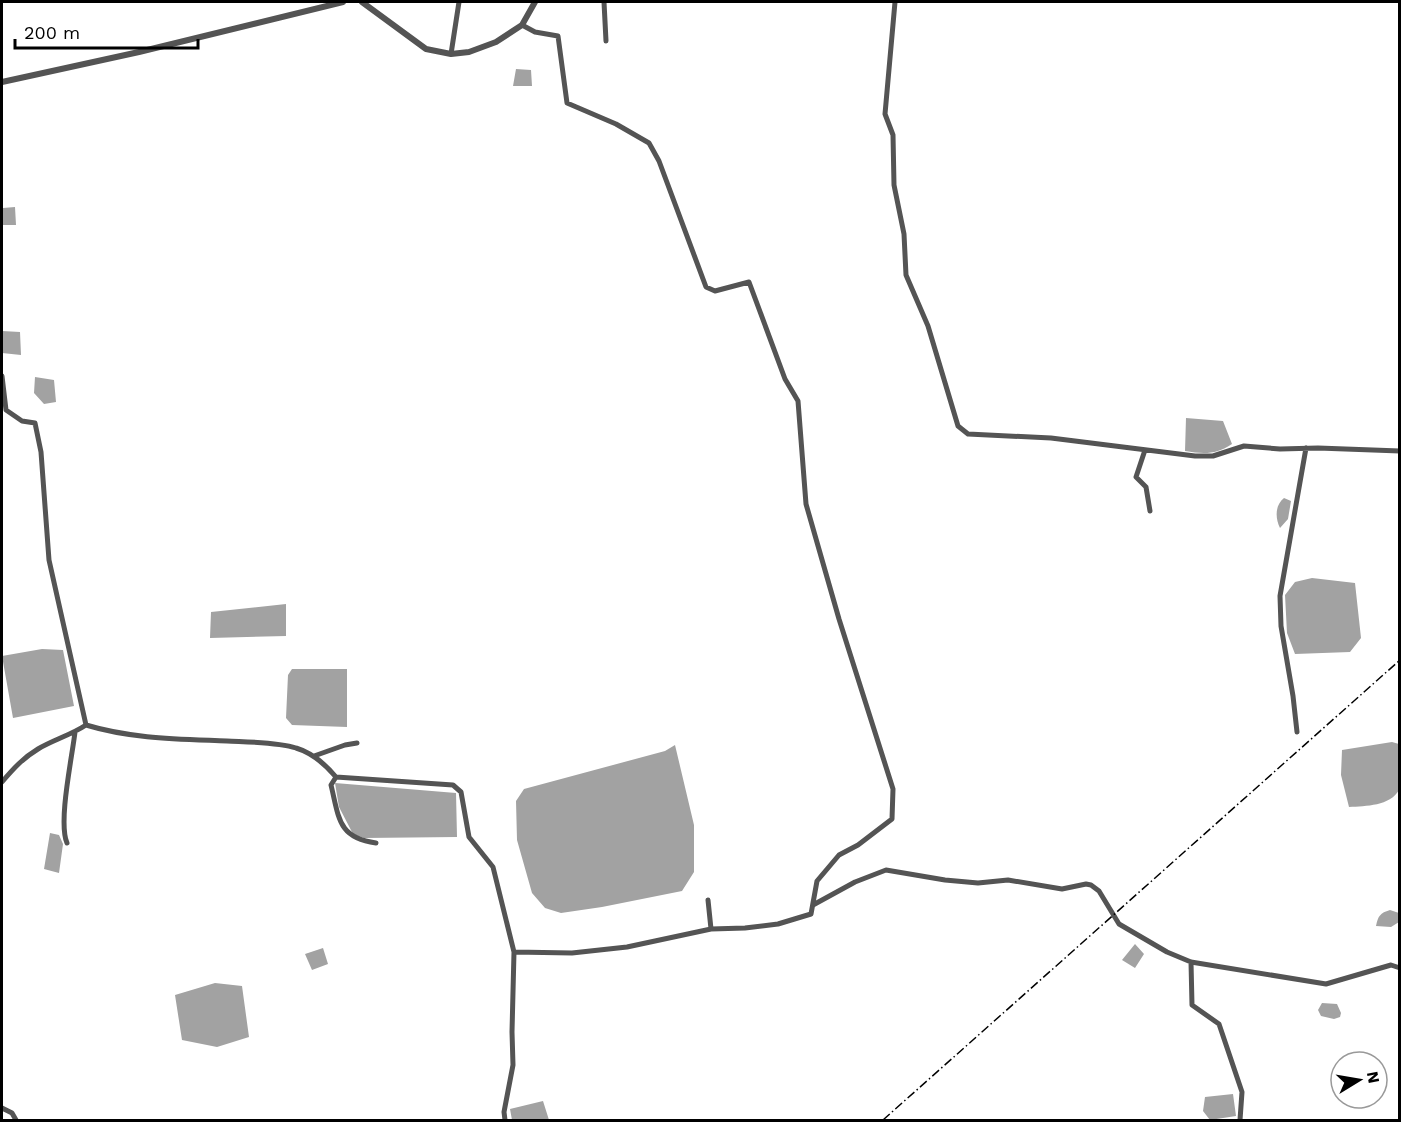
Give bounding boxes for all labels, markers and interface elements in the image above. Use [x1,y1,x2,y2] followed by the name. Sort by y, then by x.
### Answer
[15,12,198,50] scale bar
[24,22,80,43] text: 200 m
[1329,1050,1389,1110] north arrow
[1363,1070,1384,1085] text: N

